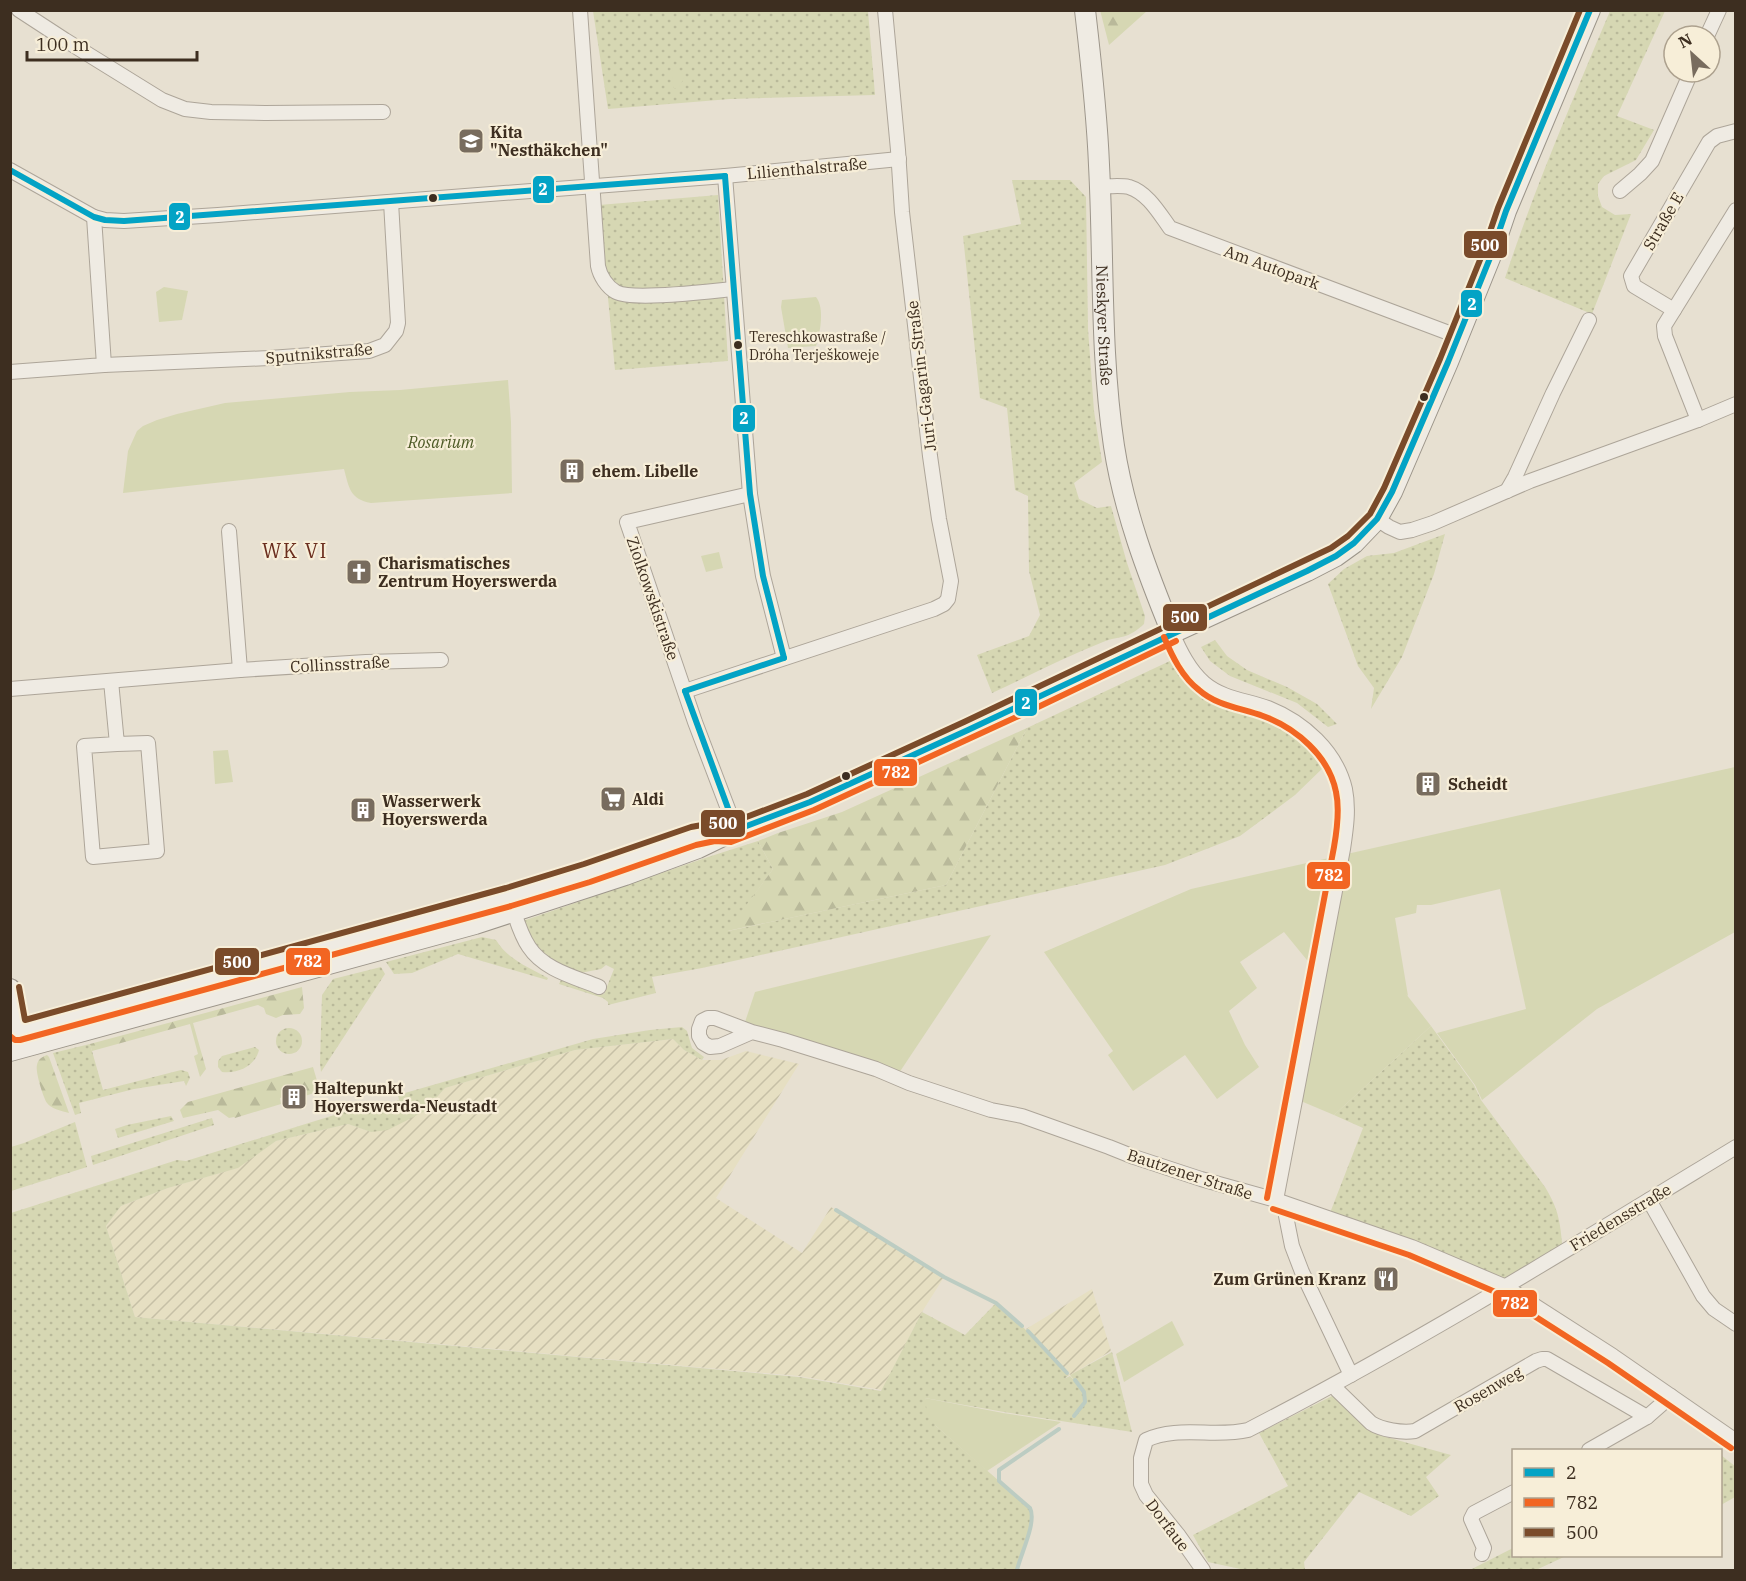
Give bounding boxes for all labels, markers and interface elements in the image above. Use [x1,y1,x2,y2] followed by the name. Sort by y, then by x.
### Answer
[27,24,196,62] scale bar
[1662,24,1722,84] north arrow
[1675,29,1695,52] text: N
[36,33,90,56] text: 100 m
[490,122,608,160] place label: Kita "Nesthäkchen"
[456,126,486,156] school or university icon: Kita "Nesthäkchen"
[746,153,868,183] street label: Lilienthalstraße
[532,175,555,204] line badge: 2
[538,179,548,199] text: 2
[1638,188,1688,254] street label: Straße E
[427,192,439,204] unlabelled marker
[168,202,191,231] line badge: 2
[175,207,185,227] text: 2
[1463,230,1508,259] line badge: 500
[1471,235,1500,255] text: 500
[1221,240,1323,294] street label: Am Autopark
[1092,265,1117,386] street label: Nieskyer Straße
[1460,289,1483,318] line badge: 2
[1467,294,1477,314] text: 2
[902,300,940,452] street label: Juri-Gagarin-Straße
[749,328,886,364] place label: Tereschkowastraße / Dróha Terješkoweje
[265,338,373,368] street label: Sputnikstraße
[732,339,744,351] marker: Tereschkowastraße / Dróha Terješkoweje
[1418,391,1430,403] unlabelled marker
[732,404,756,433] line badge: 2
[739,408,749,428] text: 2
[407,432,475,452] park label: Rosarium
[557,456,587,486] building icon: ehem. Libelle
[592,461,698,481] place label: ehem. Libelle
[622,533,684,663] street label: Ziolkowskistraße
[262,537,328,564] district label: WK VI
[378,553,557,591] place label: Charismatisches Zentrum Hoyerswerda
[344,557,374,587] church icon: Charismatisches Zentrum Hoyerswerda
[1162,603,1208,632] line badge: 500
[1171,607,1200,627] text: 500
[290,651,390,677] street label: Collinsstraße
[1014,688,1038,717] line badge: 2
[1021,693,1031,713] text: 2
[873,758,918,787] line badge: 782
[882,762,910,782] text: 782
[1413,769,1443,799] building icon: Scheidt
[840,770,852,782] unlabelled marker
[1448,774,1508,794] place label: Scheidt
[598,784,628,814] supermarket icon: Aldi
[632,789,664,809] place label: Aldi
[382,791,488,829] place label: Wasserwerk Hoyerswerda
[348,795,378,825] building icon: Wasserwerk Hoyerswerda
[700,809,746,838] line badge: 500
[709,813,738,833] text: 500
[1306,861,1351,890] line badge: 782
[1315,865,1343,885] text: 782
[214,947,260,976] line badge: 500
[285,947,331,976] line badge: 782
[294,951,322,971] text: 782
[223,952,252,972] text: 500
[314,1078,497,1116] place label: Haltepunkt Hoyerswerda-Neustadt
[279,1082,309,1112] building icon: Haltepunkt Hoyerswerda-Neustadt
[1125,1144,1255,1204] street label: Bautzener Straße
[1566,1179,1674,1255] street label: Friedensstraße
[1371,1264,1401,1294] restaurant icon: Zum Grünen Kranz
[1213,1269,1366,1289] place label: Zum Grünen Kranz
[1492,1289,1538,1318] line badge: 782
[1501,1293,1529,1313] text: 782
[1450,1361,1526,1417] street label: Rosenweg
[1512,1449,1722,1557] legend
[1566,1461,1577,1484] text: 2
[1566,1491,1598,1514] text: 782
[1142,1495,1194,1555] street label: Dorfaue
[1566,1521,1598,1544] text: 500

